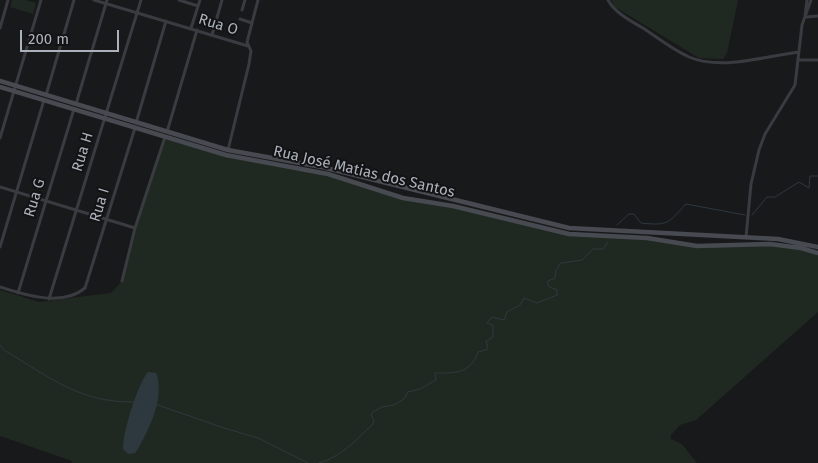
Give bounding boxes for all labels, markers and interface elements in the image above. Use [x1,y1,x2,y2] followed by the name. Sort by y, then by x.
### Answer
[196,10,240,40] street label: Rua O
[22,20,121,52] scale bar
[28,30,69,48] text: 200 m
[69,130,97,174] street label: Rua H
[272,142,456,202] street label: Rua José Matias dos Santos
[21,177,49,219] street label: Rua G
[86,186,114,224] street label: Rua I

